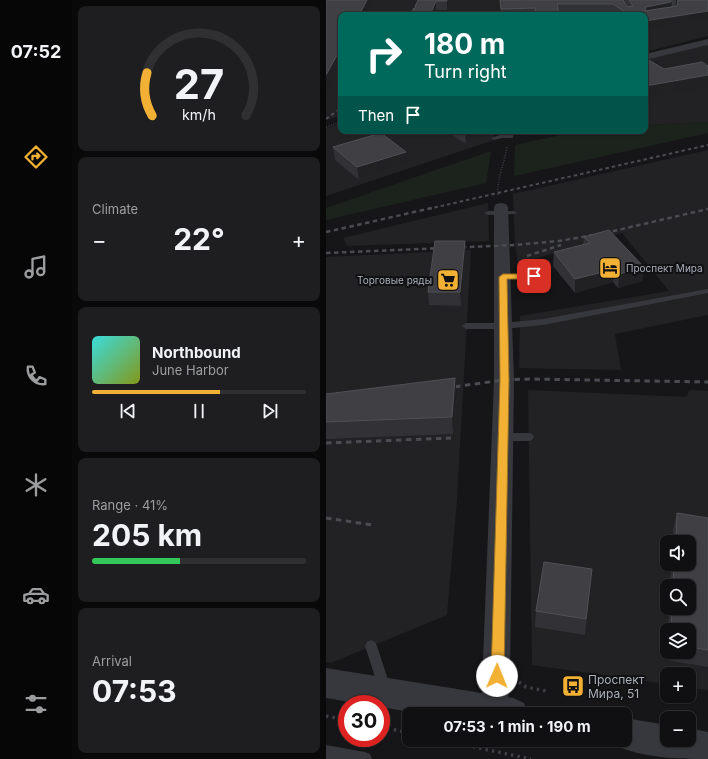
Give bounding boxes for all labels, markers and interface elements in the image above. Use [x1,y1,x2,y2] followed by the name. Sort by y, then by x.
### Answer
[424,27,505,61] text: 180 m
[358,28,410,80] icon: right
[11,41,61,62] text: 07:52
[174,59,224,109] text: 27
[424,61,507,82] text: Turn right
[402,104,424,126] icon: arrive
[182,106,216,123] text: km/h
[358,106,394,125] text: Then
[22,143,50,171] icon: directions
[92,201,138,217] text: Climate
[173,221,225,257] text: 22°
[92,227,107,253] text: −
[291,227,306,253] text: +
[22,253,50,281] icon: music
[597,255,623,281] hotel icon: Проспект Мира
[517,259,551,293] pin
[626,262,703,274] place label: Проспект Мира
[523,265,545,287] icon: arrive
[435,267,461,293] supermarket icon: Торговые ряды
[357,274,432,286] place label: Торговые ряды
[152,343,241,362] text: Northbound
[22,362,50,390] icon: phone
[152,362,229,378] text: June Harbor
[117,400,139,422] icon: previous
[188,400,210,422] icon: pause
[259,400,281,422] icon: next
[22,471,50,499] icon: climate
[92,497,168,513] text: Range · 41%
[92,517,202,553] text: 205 km
[660,535,696,747] map controls
[660,535,696,571] button: sound
[660,579,696,615] button: search
[22,581,50,609] icon: car
[660,623,696,659] button: layers
[92,653,132,669] text: Arrival
[476,655,518,697] position arrow
[660,667,696,703] button: +
[588,672,645,701] place label: Проспект Мира, 51
[92,673,177,709] text: 07:53
[560,673,586,699] bus stop icon: Проспект Мира, 51
[22,690,50,718] icon: filters
[338,695,390,747] speed limit sign: 30
[660,711,696,747] button: −
[443,717,591,736] text: 07:53 · 1 min · 190 m

